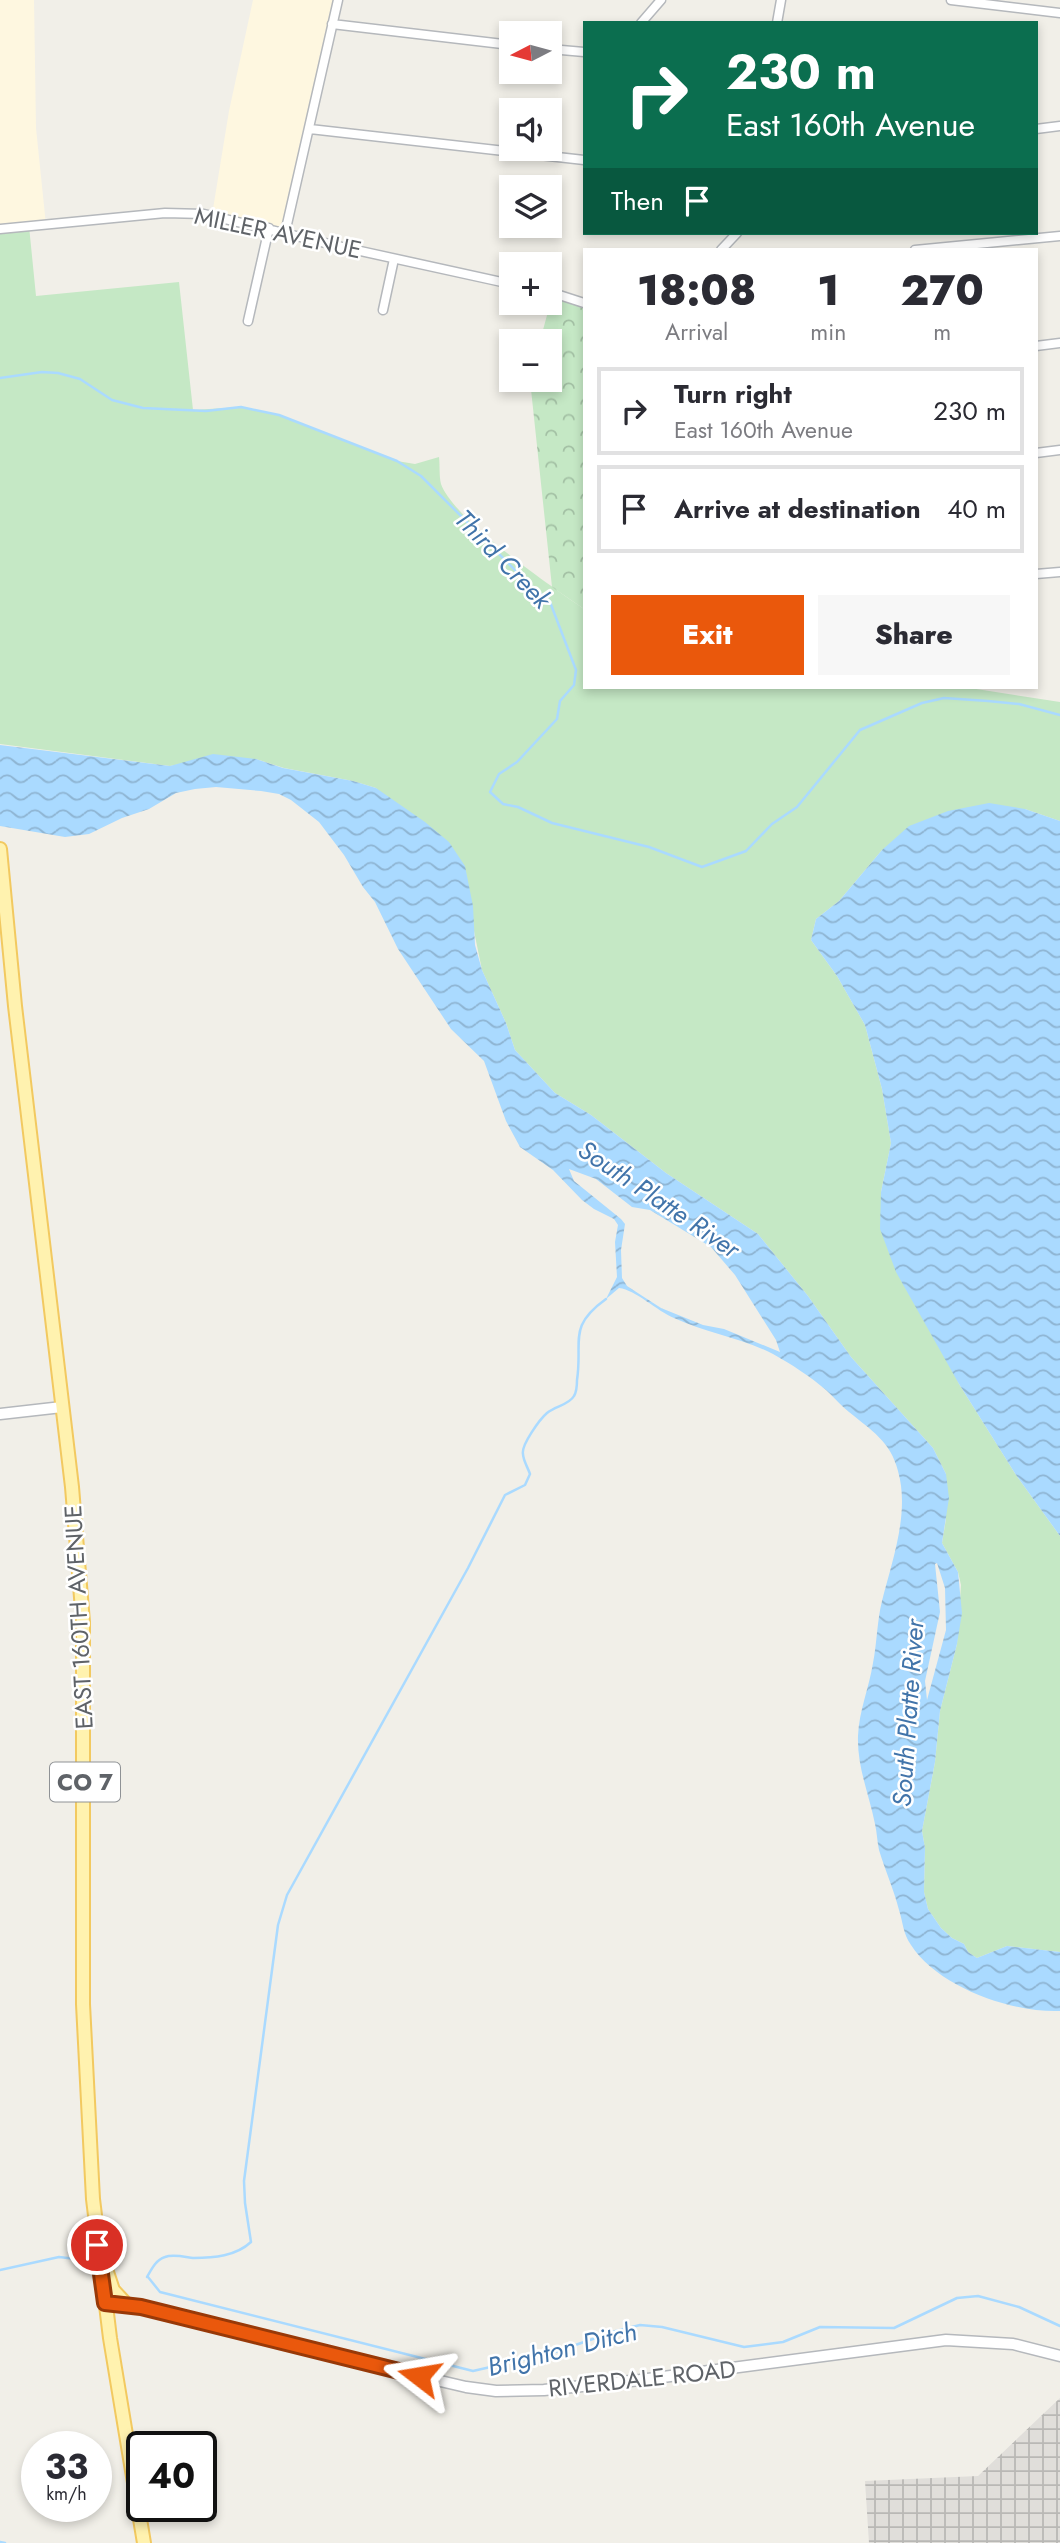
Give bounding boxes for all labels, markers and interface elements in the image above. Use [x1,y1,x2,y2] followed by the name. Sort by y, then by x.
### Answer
[499,21,562,84] north arrow
[499,21,562,392] map controls
[726,37,876,107] text: 230 m
[611,49,702,140] icon: right
[499,98,562,161] button: sound
[726,102,975,148] text: East 160th Avenue
[499,175,562,238] button: layers
[611,182,664,220] text: Then
[678,182,716,220] icon: arrive
[191,198,365,267] street label: MILLER AVENUE
[499,252,562,315] button: +
[637,260,756,321] text: 18:08
[817,260,839,321] text: 1
[900,260,984,321] text: 270
[665,315,728,349] text: Arrival
[810,315,846,349] text: min
[933,315,951,349] text: m
[499,329,562,392] button: −
[674,375,792,413] text: Turn right
[615,392,653,430] icon: right
[933,392,1006,430] text: 230 m
[674,413,853,447] text: East 160th Avenue
[615,490,653,528] icon: arrive
[674,490,921,528] text: Arrive at destination
[947,490,1006,528] text: 40 m
[446,501,561,619] water label: Third Creek
[611,595,804,675] button: Exit
[818,595,1010,675] button: Share
[570,1131,749,1268] water label: South Platte River
[55,1504,102,1730] street label: EAST 160TH AVENUE
[882,1617,934,1808] water label: South Platte River
[50,1763,120,1802] road number: CO 7
[67,2215,127,2275] pin
[78,2226,116,2264] icon: arrive
[483,2312,641,2386] water label: Brighton Ditch
[382,2339,456,2413] position arrow
[546,2351,737,2406] street label: RIVERDALE ROAD
[126,2431,217,2522] speed limit sign: 40
[45,2442,88,2492] text: 33
[46,2481,87,2507] text: km/h

